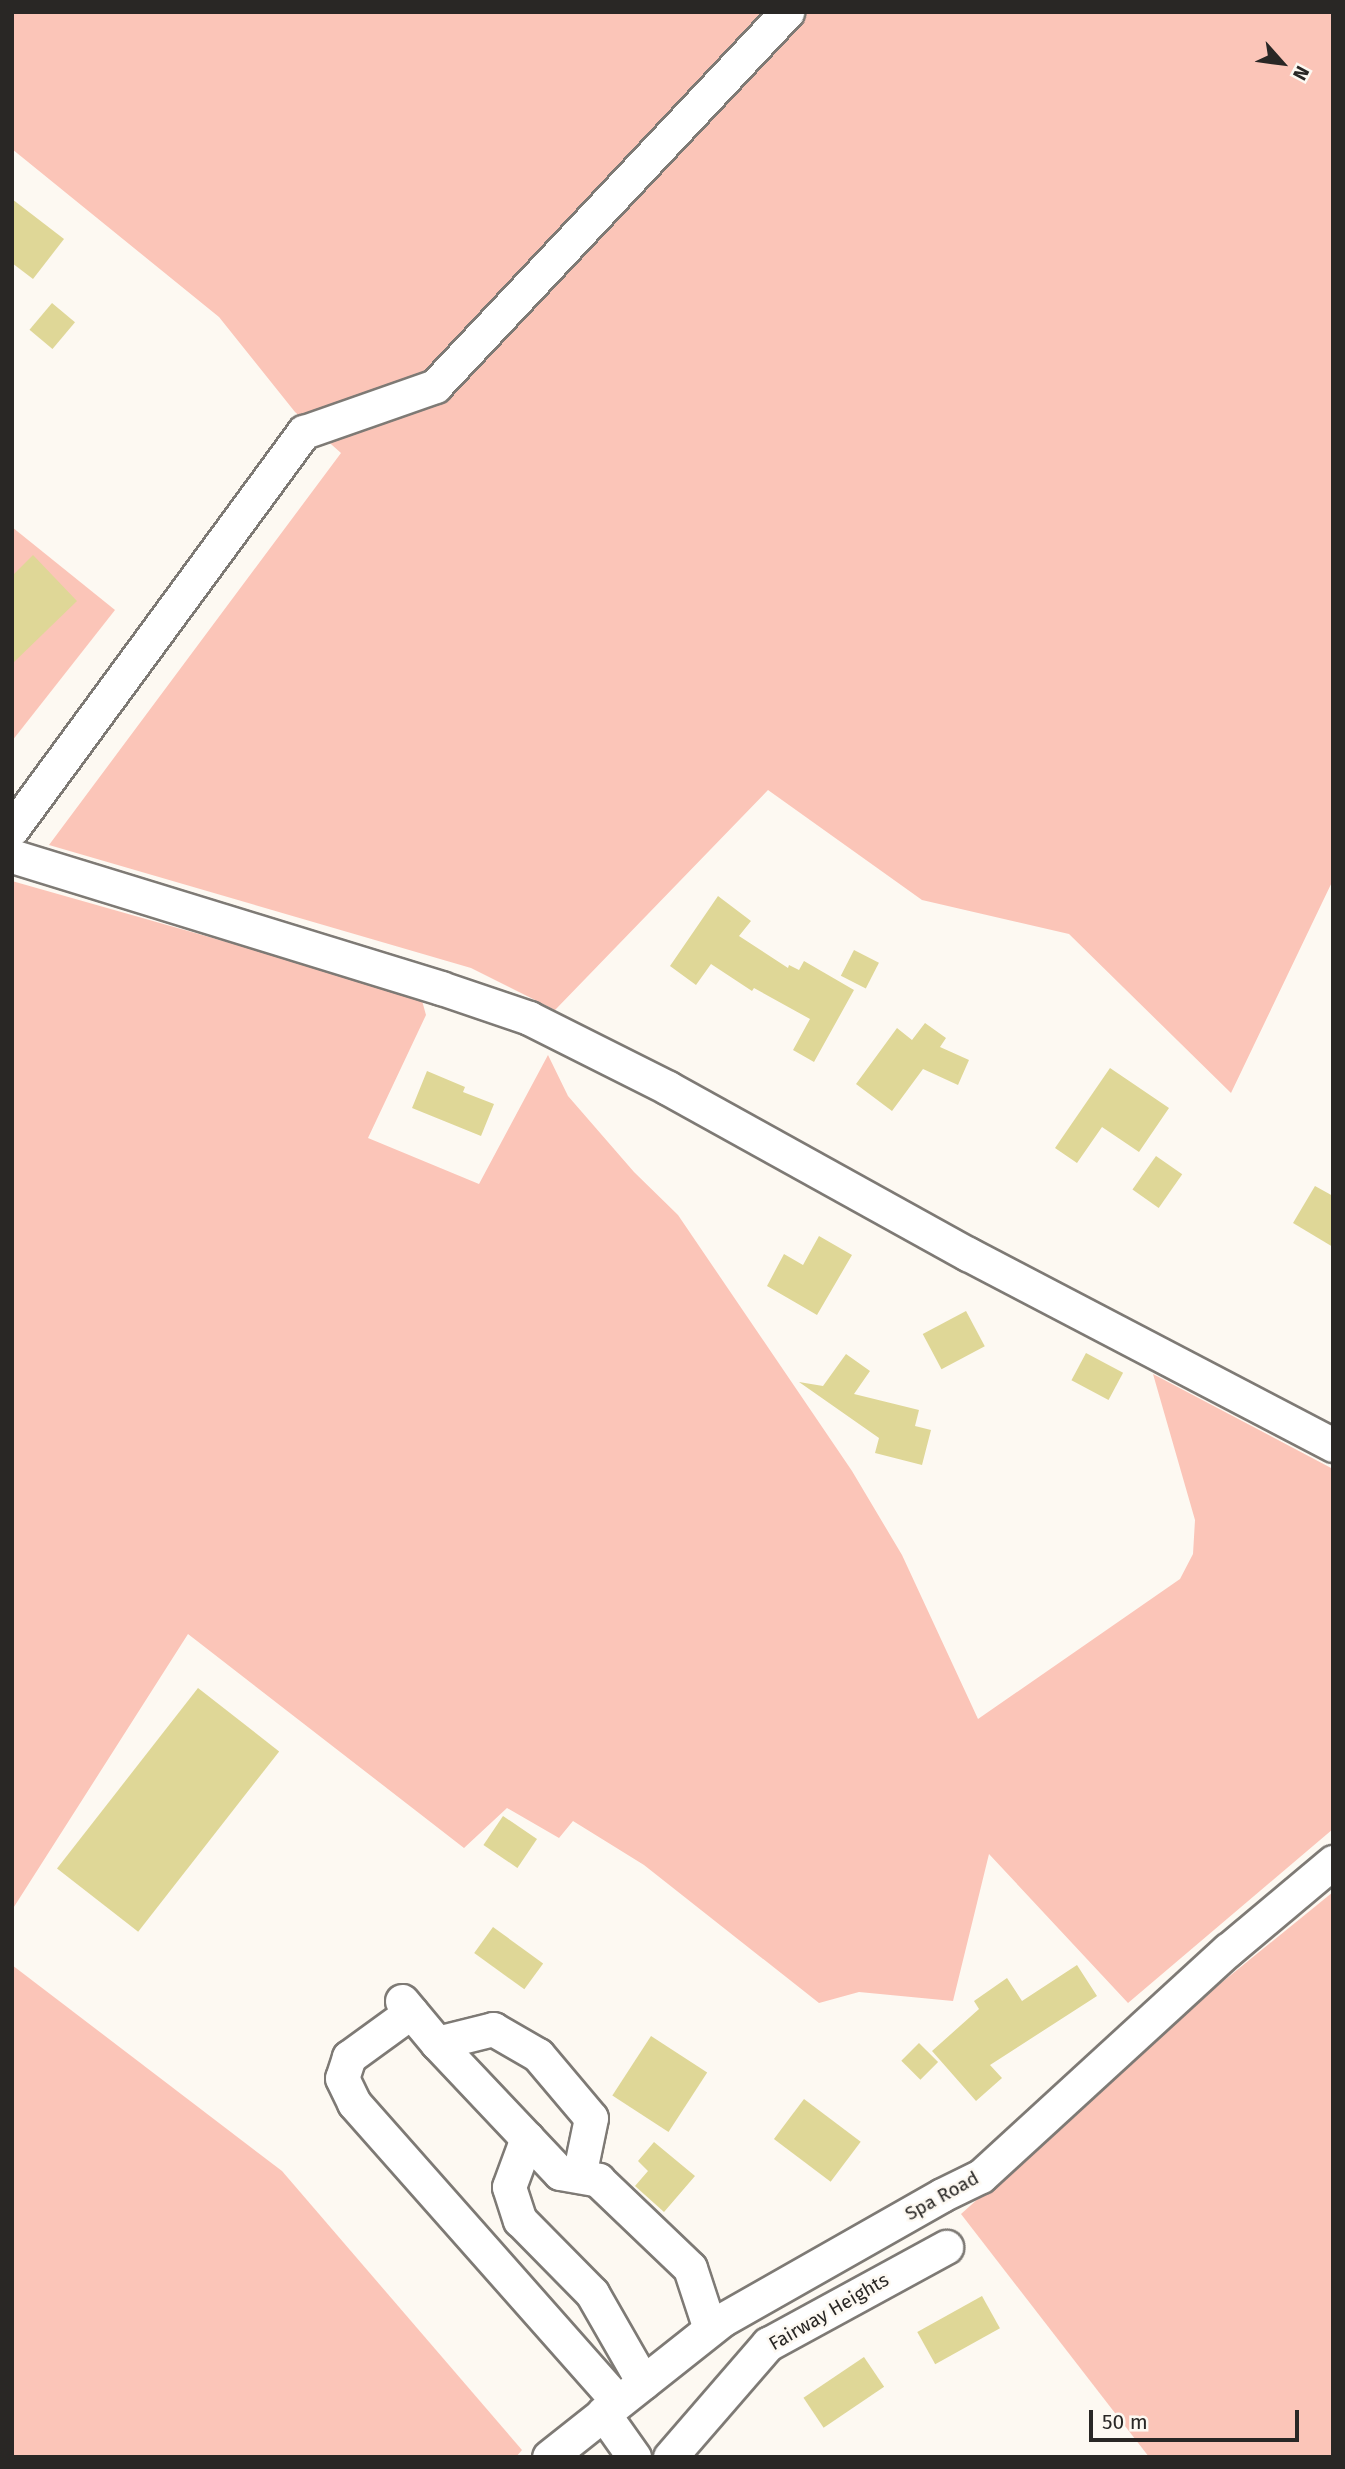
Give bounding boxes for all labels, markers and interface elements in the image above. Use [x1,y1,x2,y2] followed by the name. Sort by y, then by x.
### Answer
[1247,28,1317,98] north arrow
[1288,62,1314,84] text: N
[901,2166,983,2226] street label: Spa Road
[765,2269,893,2355] street label: Fairway Heights
[1093,2396,1303,2440] scale bar
[1102,2409,1148,2435] text: 50 m

